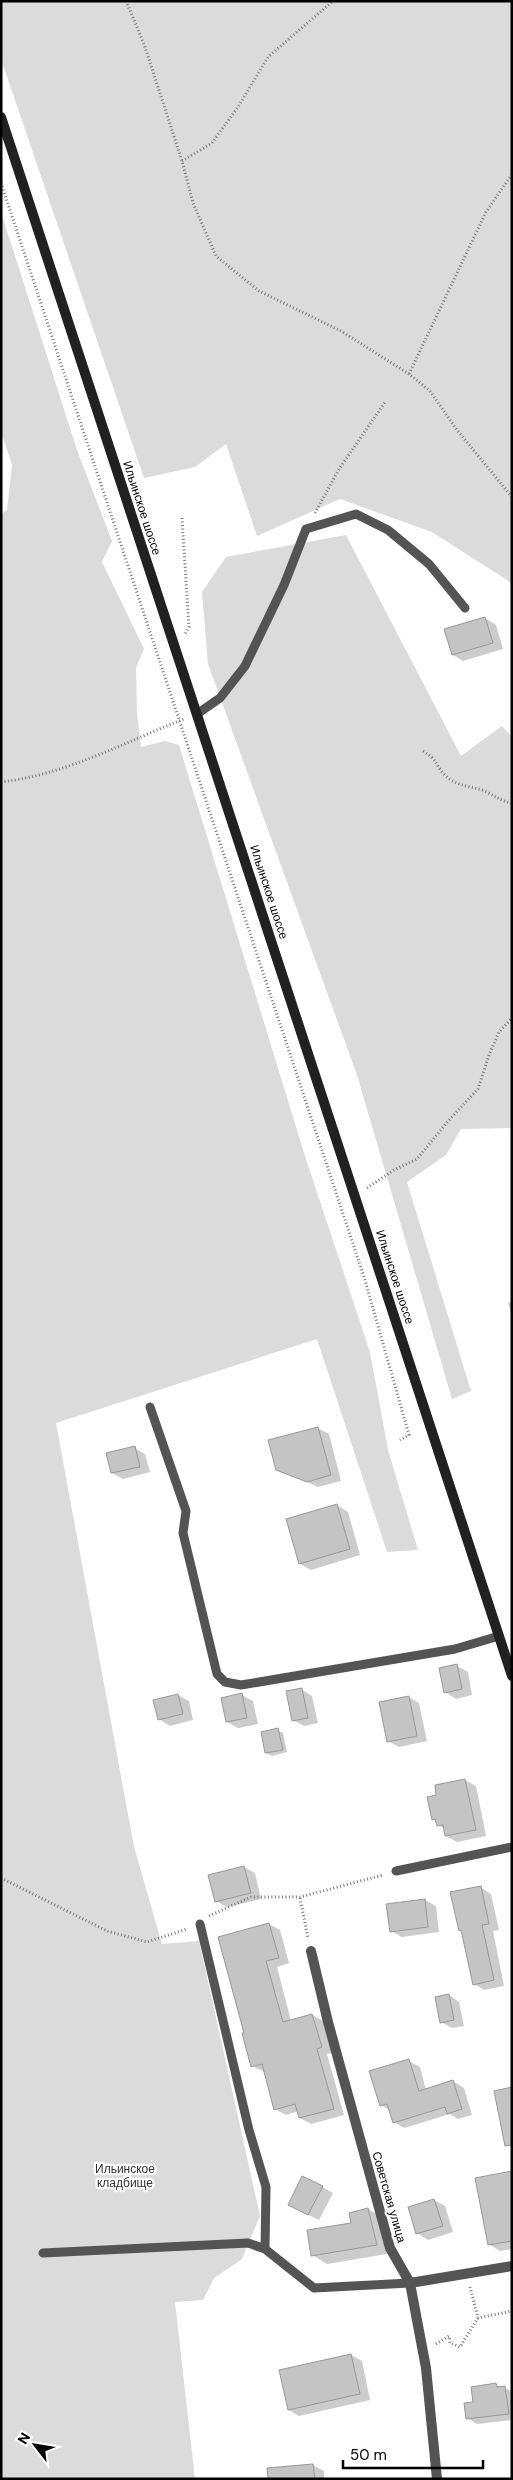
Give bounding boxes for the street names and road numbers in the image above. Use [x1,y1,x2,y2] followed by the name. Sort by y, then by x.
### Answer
[119,459,165,557] street label: Ильинское шоссе
[246,843,292,941] street label: Ильинское шоссе
[372,1228,418,1326] street label: Ильинское шоссе
[368,2150,410,2245] street label: Советская улица

